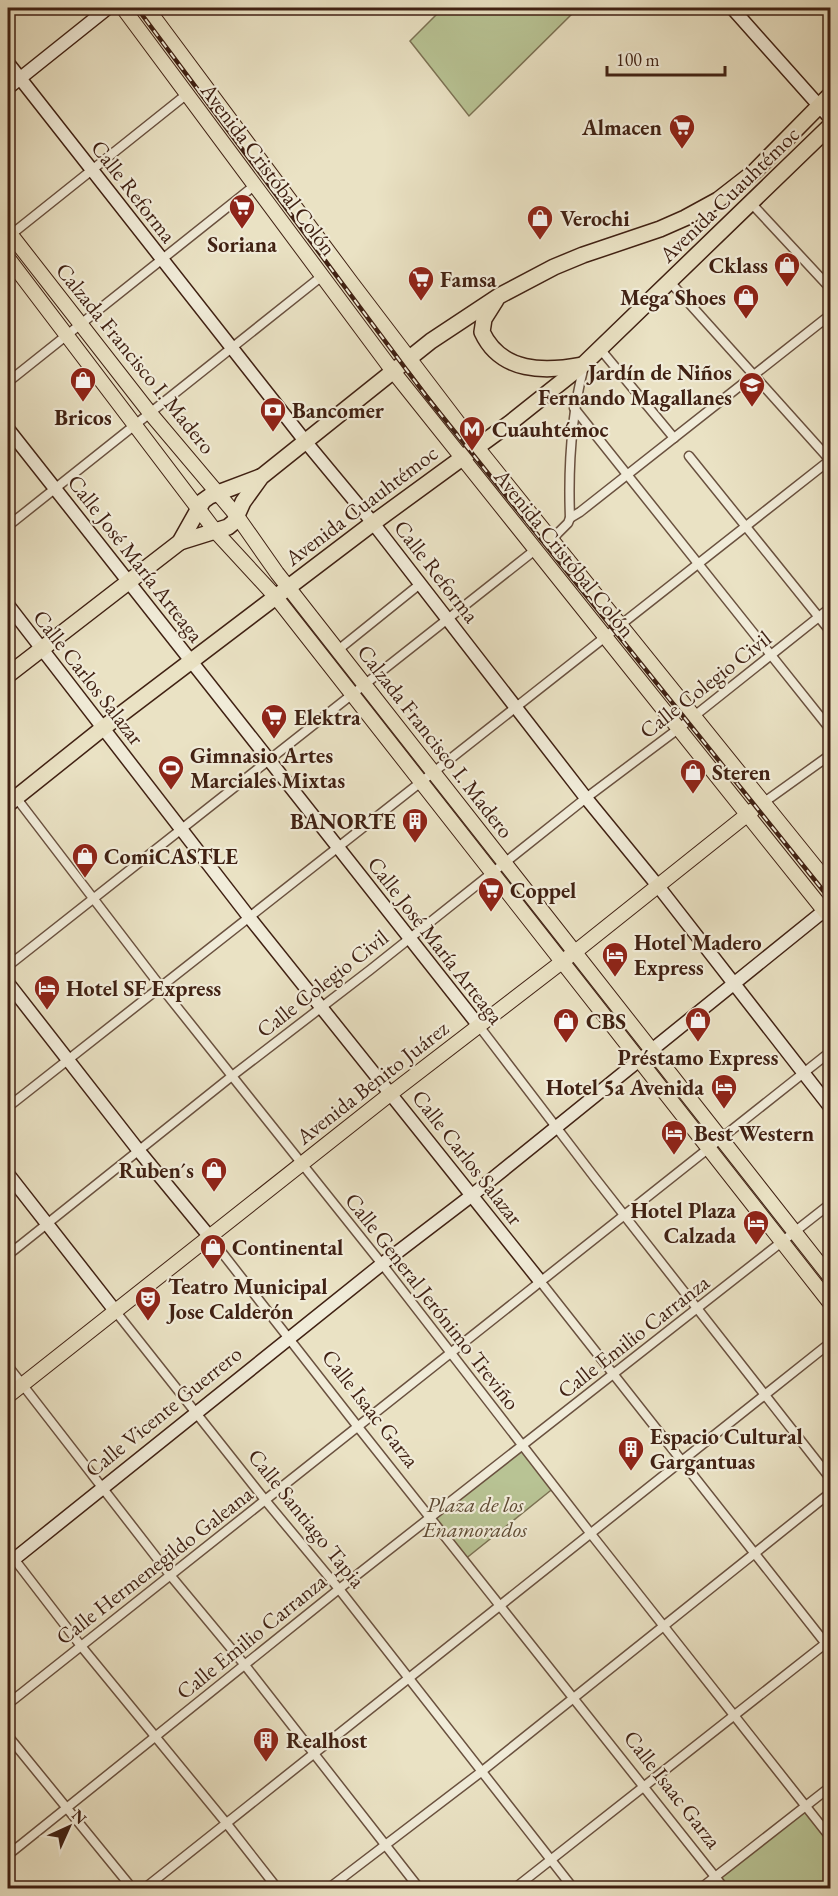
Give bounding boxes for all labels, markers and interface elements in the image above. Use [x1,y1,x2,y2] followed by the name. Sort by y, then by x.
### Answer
[607,39,726,77] scale bar
[616,48,660,71] text: 100 m
[193,76,343,262] street label: Avenida Cristóbal Colón
[667,112,697,150] supermarket icon: Almacen
[581,113,663,142] place label: Almacen
[652,120,806,269] street label: Avenida Cuauhtémoc
[84,134,183,249] street label: Calle Reforma
[227,192,257,230] supermarket icon: Soriana
[525,203,555,241] shop icon: Verochi
[560,204,630,233] place label: Verochi
[207,230,277,259] place label: Soriana
[772,250,802,288] shop icon: Cklass
[709,251,768,280] place label: Cklass
[49,257,222,460] street label: Calzada Francisco I. Madero
[406,264,436,302] supermarket icon: Famsa
[440,265,497,294] place label: Famsa
[731,282,761,320] shop icon: Mega Shoes
[620,283,726,312] place label: Mega Shoes
[538,358,732,412] place label: Jardín de Niños Fernando Magallanes
[68,365,98,403] shop icon: Bricos
[737,370,767,408] school or university icon: Jardín de Niños Fernando Magallanes
[258,395,288,433] bank icon: Bancomer
[292,396,385,425] place label: Bancomer
[54,403,112,432] place label: Bricos
[457,414,487,452] metro station icon: Cuauhtémoc
[492,415,608,444] place label: Cuauhtémoc
[278,438,444,573] street label: Avenida Cuauhtémoc
[487,462,642,644] street label: Avenida Cristóbal Colón
[61,468,210,648] street label: Calle José María Arteaga
[387,514,486,629] street label: Calle Reforma
[27,604,151,752] street label: Calle Carlos Salazar
[634,624,777,745] street label: Calle Colegio Civil
[351,638,520,844] street label: Calzada Francisco I. Madero
[259,702,289,740] supermarket icon: Elektra
[294,703,361,732] place label: Elektra
[190,741,345,795] place label: Gimnasio Artes Marciales Mixtas
[156,753,186,791] sports icon: Gimnasio Artes Marciales Mixtas
[678,757,708,795] shop icon: Steren
[712,758,771,787] place label: Steren
[400,806,430,844] building icon: BANORTE
[290,807,396,836] place label: BANORTE
[70,841,100,879] shop icon: ComiCASTLE
[104,842,238,871] place label: ComiCASTLE
[361,850,510,1030] street label: Calle José María Arteaga
[476,875,506,913] supermarket icon: Coppel
[510,876,576,905] place label: Coppel
[251,923,394,1044] street label: Calle Colegio Civil
[634,928,762,982] place label: Hotel Madero Express
[600,940,630,978] hotel icon: Hotel Madero Express
[32,973,62,1011] hotel icon: Hotel SF Express
[66,974,221,1003] place label: Hotel SF Express
[683,1005,713,1043] shop icon: Préstamo Express
[551,1006,581,1044] shop icon: CBS
[586,1007,626,1036] place label: CBS
[290,1013,455,1152] street label: Avenida Benito Juárez
[618,1043,779,1072] place label: Préstamo Express
[709,1072,739,1110] hotel icon: Hotel 5a Avenida
[546,1073,704,1102] place label: Hotel 5a Avenida
[406,1084,530,1232] street label: Calle Carlos Salazar
[659,1118,689,1156] hotel icon: Best Western
[694,1119,815,1148] place label: Best Western
[199,1155,229,1193] shop icon: Ruben´s
[119,1156,194,1185] place label: Ruben´s
[339,1187,527,1416] street label: Calle General Jerónimo Treviño
[631,1196,736,1250] place label: Hotel Plaza Calzada
[741,1208,771,1246] hotel icon: Hotel Plaza Calzada
[198,1232,228,1270] shop icon: Continental
[232,1233,343,1262] place label: Continental
[551,1268,715,1405] street label: Calle Emilio Carranza
[166,1272,328,1326] place label: Teatro Municipal Jose Calderón
[133,1284,163,1322] theatre icon: Teatro Municipal Jose Calderón
[79,1339,248,1484] street label: Calle Vicente Guerrero
[315,1343,426,1474] street label: Calle Isaac Garza
[650,1422,803,1476] place label: Espacio Cultural Gargantuas
[616,1434,646,1472] building icon: Espacio Cultural Gargantuas
[241,1443,372,1594] street label: Calle Santiago Tapia
[50,1479,259,1651] street label: Calle Hermenegildo Galeana
[422,1490,528,1544] park label: Plaza de los Enamorados
[170,1567,333,1706] street label: Calle Emilio Carranza
[617,1724,728,1855] street label: Calle Isaac Garza
[251,1725,281,1763] building icon: Realhost
[286,1726,368,1755] place label: Realhost
[39,1797,99,1857] north arrow
[67,1805,91,1829] text: N

